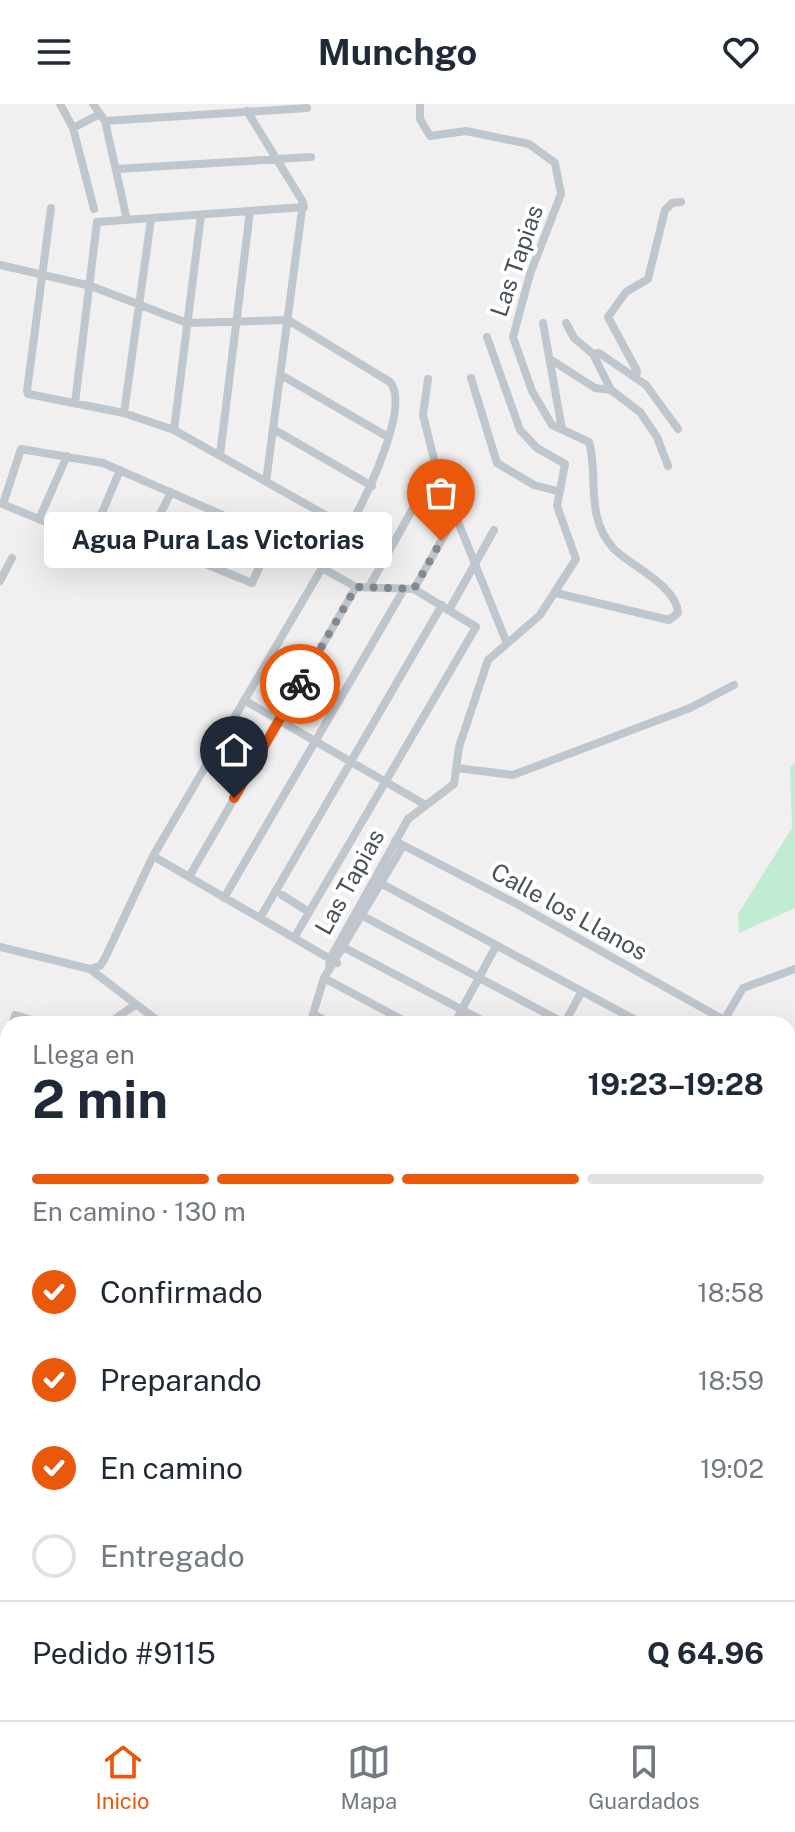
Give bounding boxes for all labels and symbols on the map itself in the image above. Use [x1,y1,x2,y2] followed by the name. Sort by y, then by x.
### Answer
[484,201,548,320] street label: Las Tapias
[407,459,475,541] pin
[45,513,393,569] callout: Agua Pura Las Victorias
[260,644,340,724] courier
[200,716,268,798] pin
[309,824,390,939] street label: Las Tapias
[486,857,653,966] street label: Calle los Llanos

